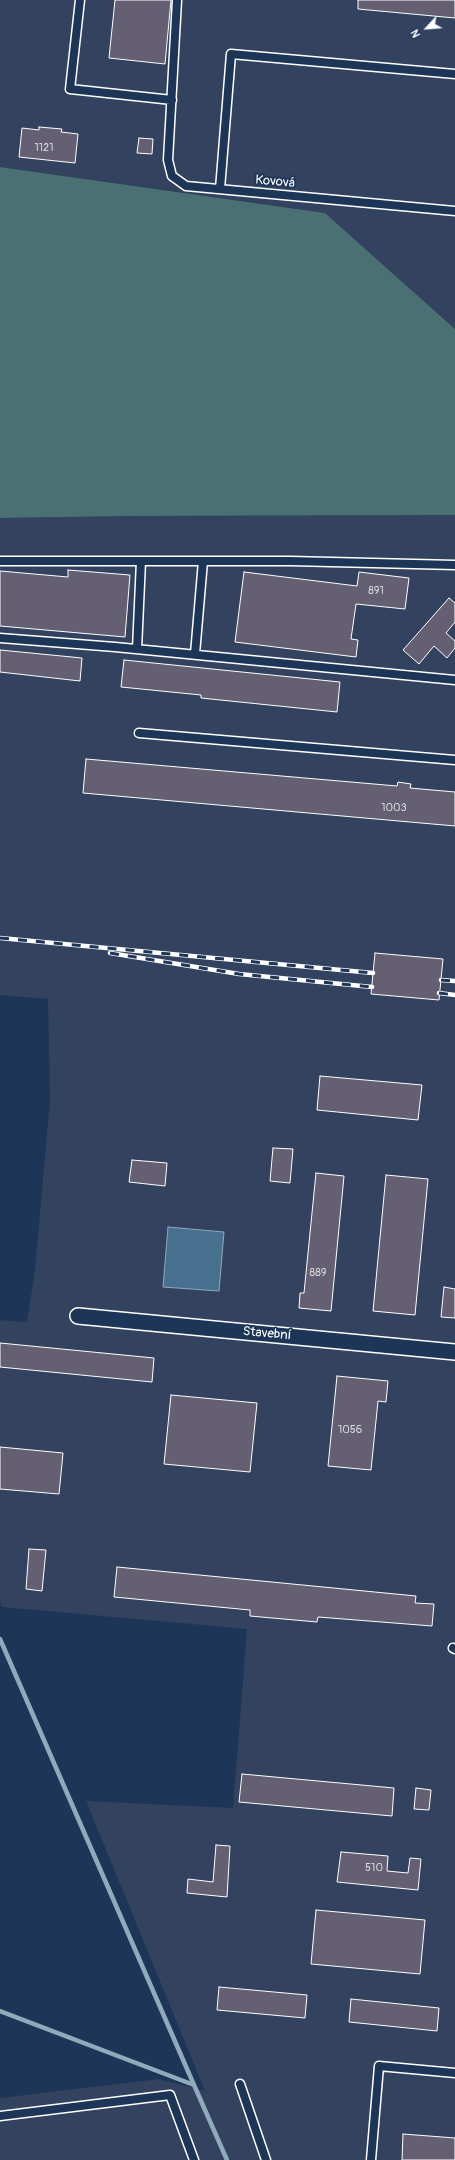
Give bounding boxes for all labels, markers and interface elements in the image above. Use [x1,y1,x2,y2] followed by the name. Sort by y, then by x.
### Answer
[407,8,447,48] north arrow
[408,27,423,40] text: N
[34,141,54,155] house number: 1121
[255,173,295,191] street label: Kovová
[368,584,384,598] house number: 891
[381,801,407,815] house number: 1003
[310,1266,326,1280] house number: 889
[242,1324,292,1344] street label: Stavební
[338,1423,362,1437] house number: 1056
[365,1861,383,1875] house number: 510

